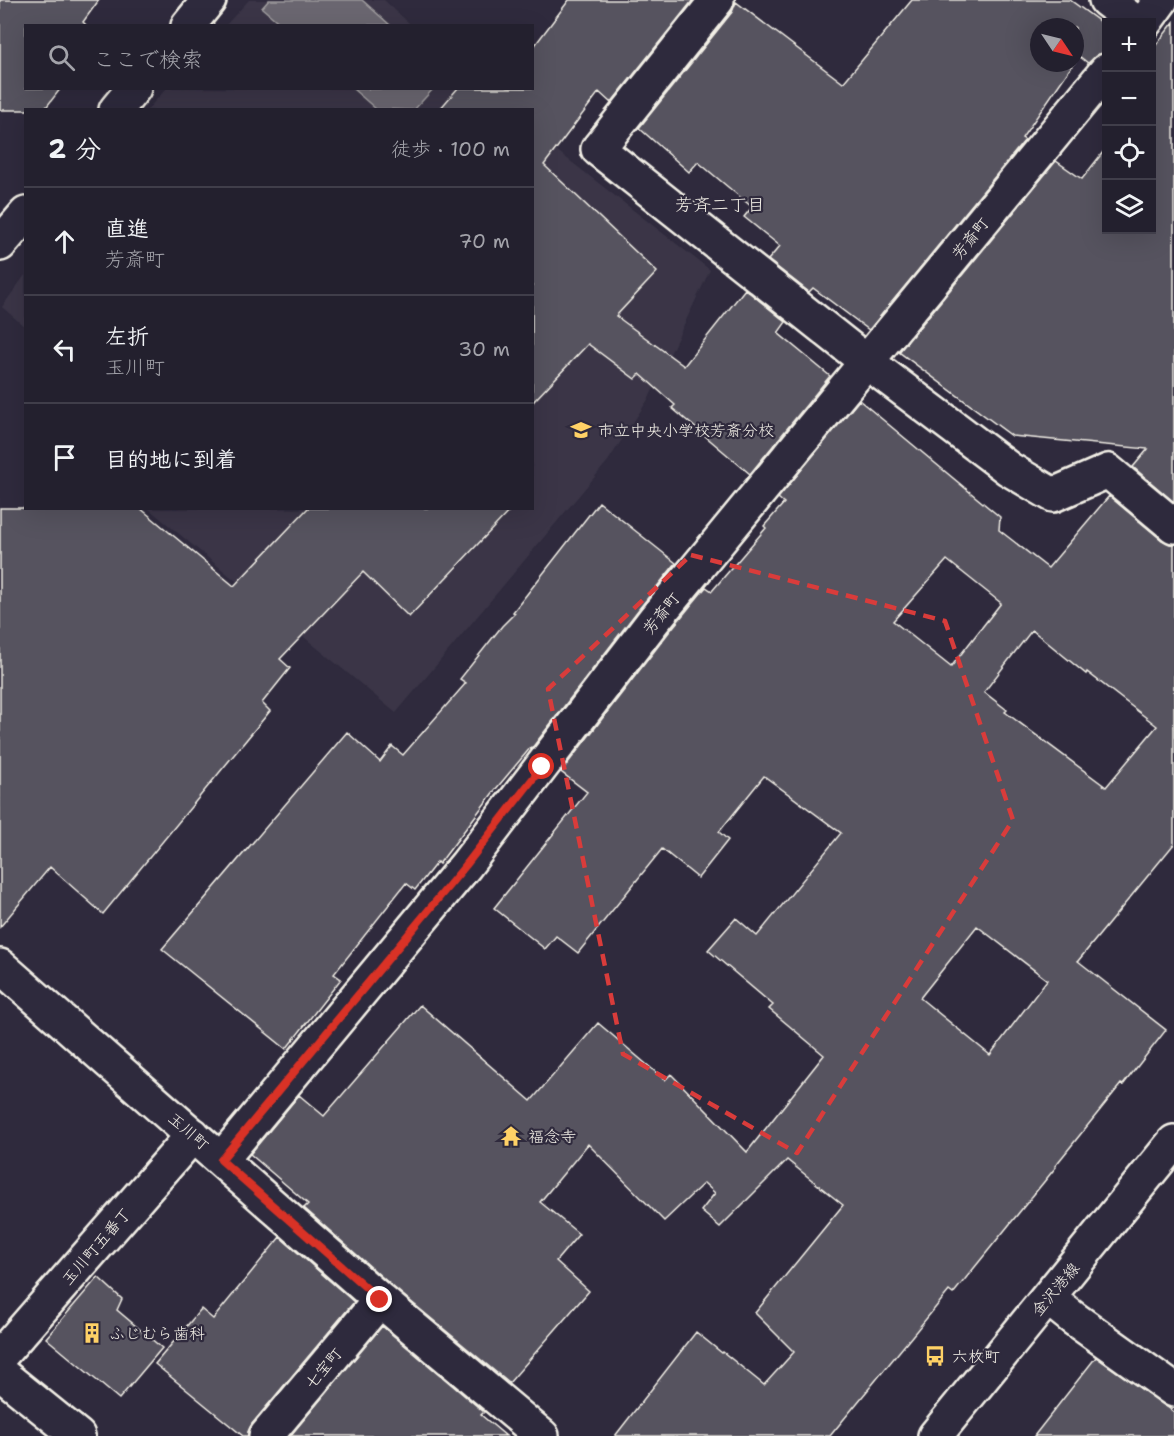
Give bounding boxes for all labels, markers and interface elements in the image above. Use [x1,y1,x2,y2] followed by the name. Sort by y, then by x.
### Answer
[1030,18,1084,72] north arrow
[1102,18,1156,234] map controls
[1102,18,1156,72] button: +
[24,24,534,90] search box
[45,41,78,74] icon: search
[93,45,203,74] text: ここで検索
[1102,72,1156,126] button: −
[1102,126,1156,180] button: locate
[48,131,101,166] text: 2 分
[391,136,510,162] text: 徒歩 · 100 m
[1102,180,1156,234] button: layers
[675,193,765,217] district label: 芳斉二丁目
[947,213,994,264] street label: 芳斎町
[105,214,149,243] text: 直進
[48,225,81,258] icon: ahead
[458,228,510,254] text: 70 m
[105,246,165,272] text: 芳斎町
[105,322,149,351] text: 左折
[48,333,81,366] icon: left
[458,336,510,362] text: 30 m
[105,354,165,380] text: 玉川町
[569,418,593,442] school or university icon: 市立中央小学校芳斎分校
[598,420,774,441] place label: 市立中央小学校芳斎分校
[48,441,81,474] icon: arrive
[105,445,237,474] text: 目的地に到着
[638,588,685,639] street label: 芳斎町
[528,753,554,779] route start
[164,1108,214,1155] street label: 玉川町
[499,1124,523,1148] temple icon: 福念寺
[528,1126,576,1147] place label: 福念寺
[57,1203,136,1289] street label: 玉川町五番丁
[1027,1258,1084,1321] street label: 金沢港線
[366,1286,392,1312] route end
[80,1321,104,1345] building icon: ふじむら歯科
[109,1323,205,1344] place label: ふじむら歯科
[300,1343,347,1393] street label: 七宝町
[923,1344,947,1368] bus stop icon: 六枚町
[952,1346,1000,1367] place label: 六枚町

